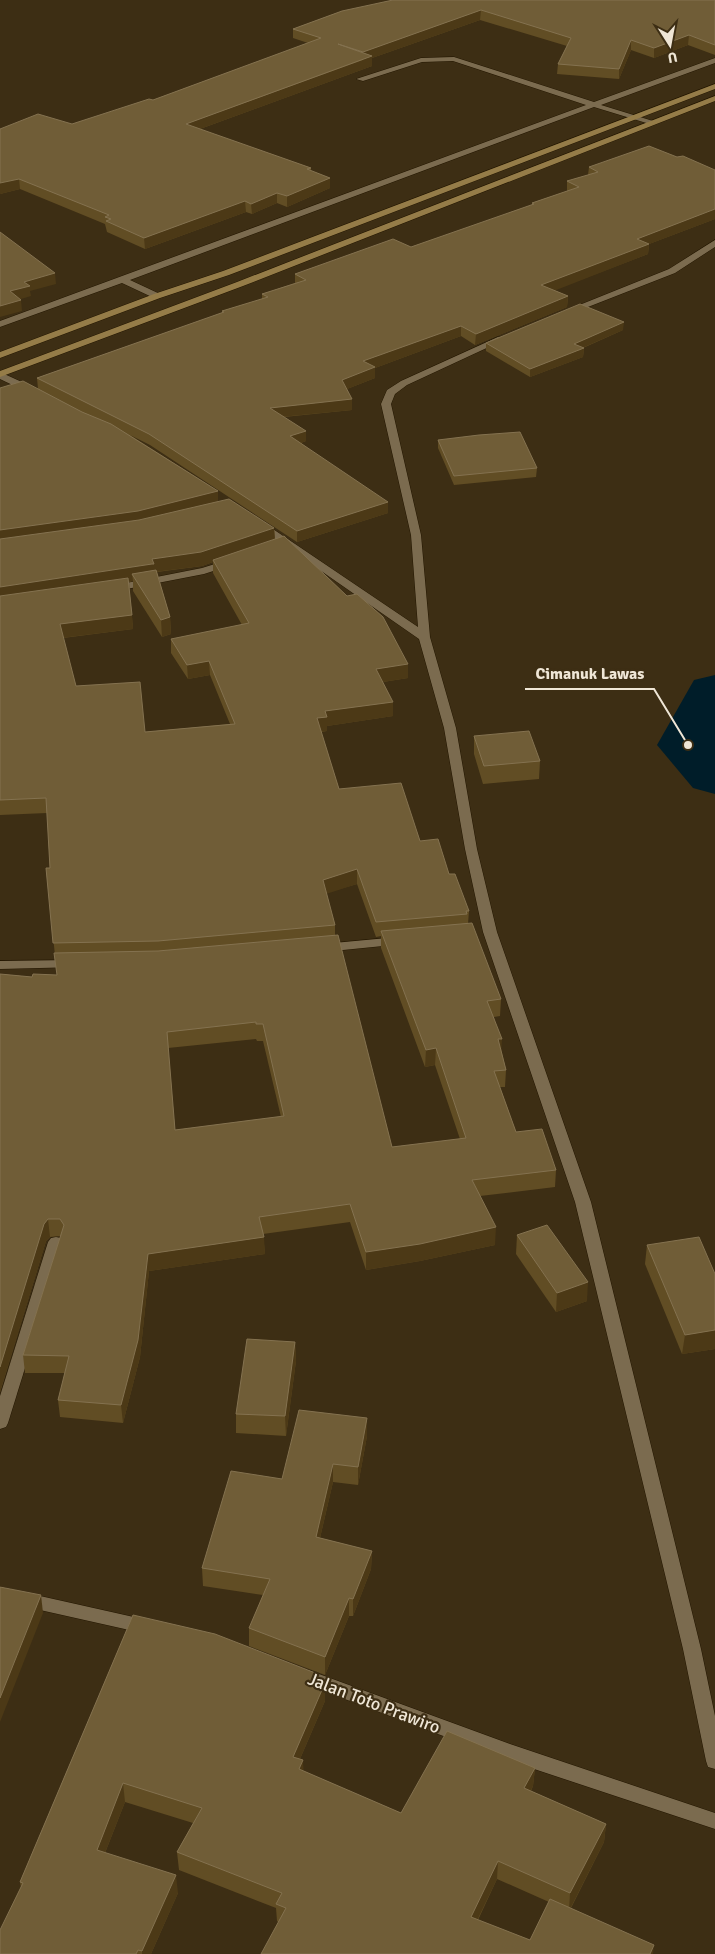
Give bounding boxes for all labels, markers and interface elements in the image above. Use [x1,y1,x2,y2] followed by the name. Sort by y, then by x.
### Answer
[645,20,695,70] north arrow
[666,48,679,67] text: U
[525,658,654,689] callout: Cimanuk Lawas
[536,664,644,684] text: Cimanuk Lawas
[305,1668,443,1738] street label: Jalan Toto Prawiro

